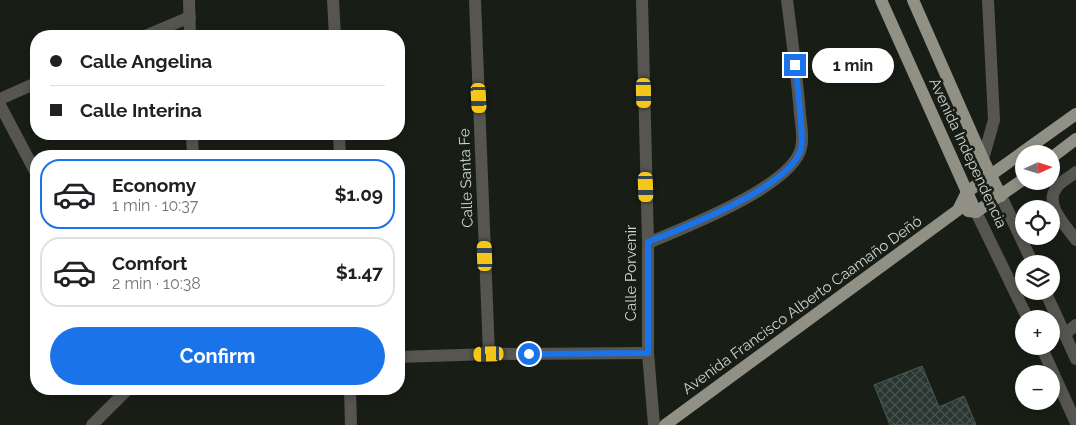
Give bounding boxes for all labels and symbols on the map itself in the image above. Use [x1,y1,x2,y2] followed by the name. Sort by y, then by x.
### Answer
[812,48,895,82] callout: 1 min
[784,54,806,76] route end
[925,75,1011,231] street label: Avenida Independencia
[636,78,651,108] car
[470,83,487,113] car
[455,128,477,228] street label: Calle Santa Fe
[1015,145,1060,190] north arrow
[637,172,654,202] car
[679,212,925,398] street label: Avenida Francisco Alberto Caamaño Deñó
[622,224,640,321] street label: Calle Porvenir
[476,241,493,271] car
[518,343,540,365] route start
[473,346,504,362] car

